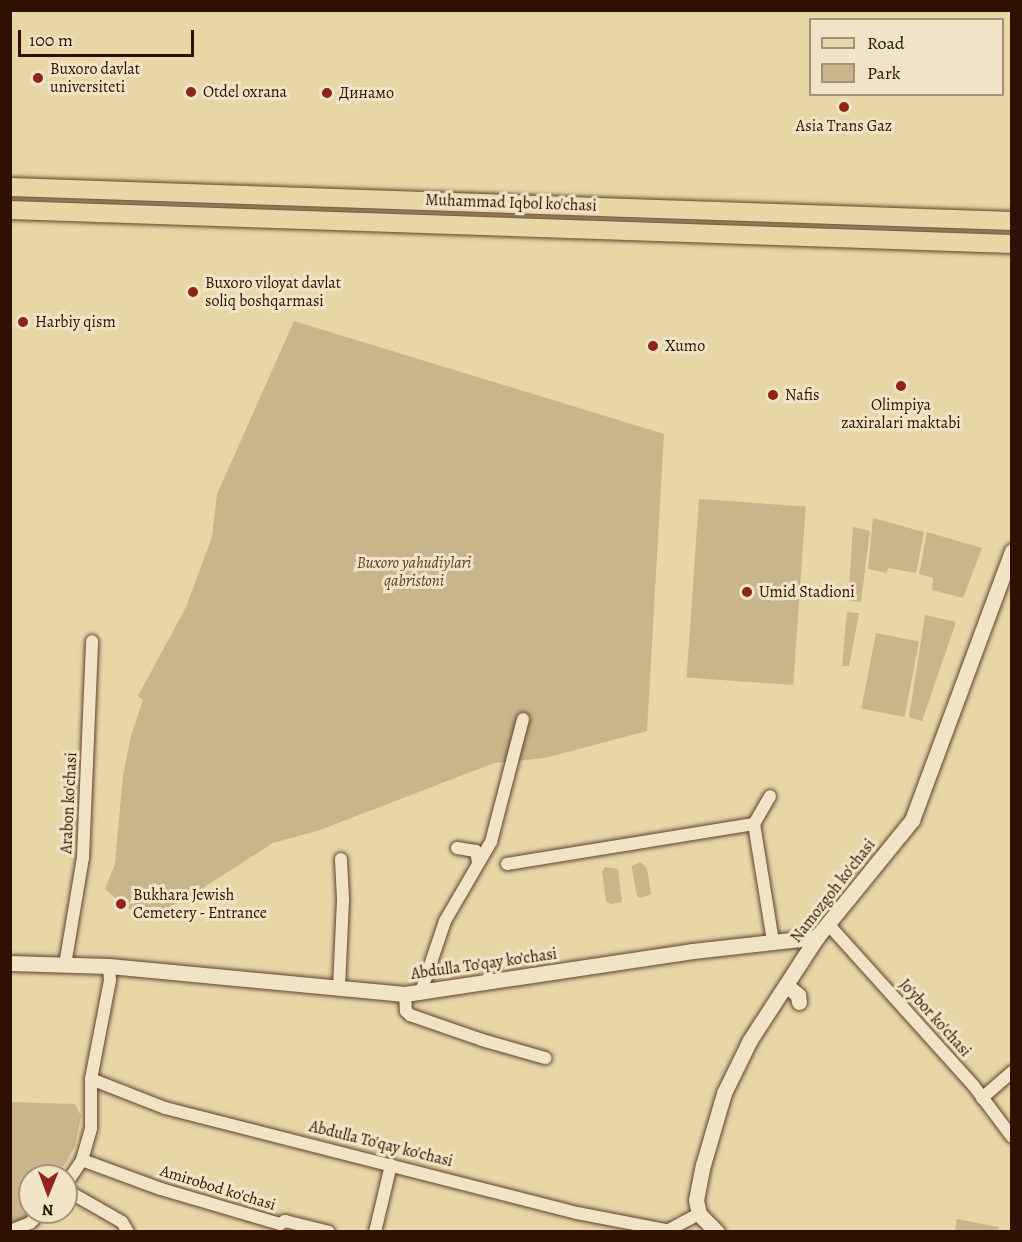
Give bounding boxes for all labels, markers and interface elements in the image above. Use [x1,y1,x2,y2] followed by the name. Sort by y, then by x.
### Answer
[21,18,196,56] scale bar
[809,18,1004,96] legend
[29,28,73,52] text: 100 m
[867,31,904,55] text: Road
[50,59,140,97] place label: Buxoro davlat universiteti
[867,61,901,85] text: Park
[31,71,45,85] marker: Buxoro davlat universiteti
[203,82,287,102] place label: Otdel oxrana
[339,83,394,103] place label: Динамо
[184,85,198,99] marker: Otdel oxrana
[320,86,334,100] marker: Динамо
[837,100,851,114] marker: Asia Trans Gaz
[796,116,892,136] place label: Asia Trans Gaz
[425,190,597,216] street label: Muhammad Iqbol ko'chasi
[205,273,341,311] place label: Buxoro viloyat davlat soliq boshqarmasi
[186,285,200,299] marker: Buxoro viloyat davlat soliq boshqarmasi
[35,312,116,332] place label: Harbiy qism
[16,315,30,329] marker: Harbiy qism
[665,336,705,356] place label: Xumo
[646,339,660,353] marker: Xumo
[894,379,908,393] marker: Olimpiya zaxiralari maktabi
[785,385,819,405] place label: Nafis
[766,388,780,402] marker: Nafis
[841,395,961,433] place label: Olimpiya zaxiralari maktabi
[357,553,471,591] park label: Buxoro yahudiylari qabristoni
[759,582,855,602] place label: Umid Stadioni
[740,585,754,599] marker: Umid Stadioni
[57,752,81,854] street label: Arabon ko'chasi
[787,835,879,947] street label: Namozgoh ko'chasi
[133,885,268,923] place label: Bukhara Jewish Cemetery - Entrance
[114,897,128,911] marker: Bukhara Jewish Cemetery - Entrance
[410,944,558,984] street label: Abdulla To’qay ko’chasi
[895,975,975,1061] street label: Jo'ybor ko'chasi
[307,1117,455,1171] street label: Abdulla To'qay ko'chasi
[158,1161,278,1215] street label: Amirobod ko'chasi
[18,1164,78,1224] north arrow
[42,1199,54,1221] text: N

